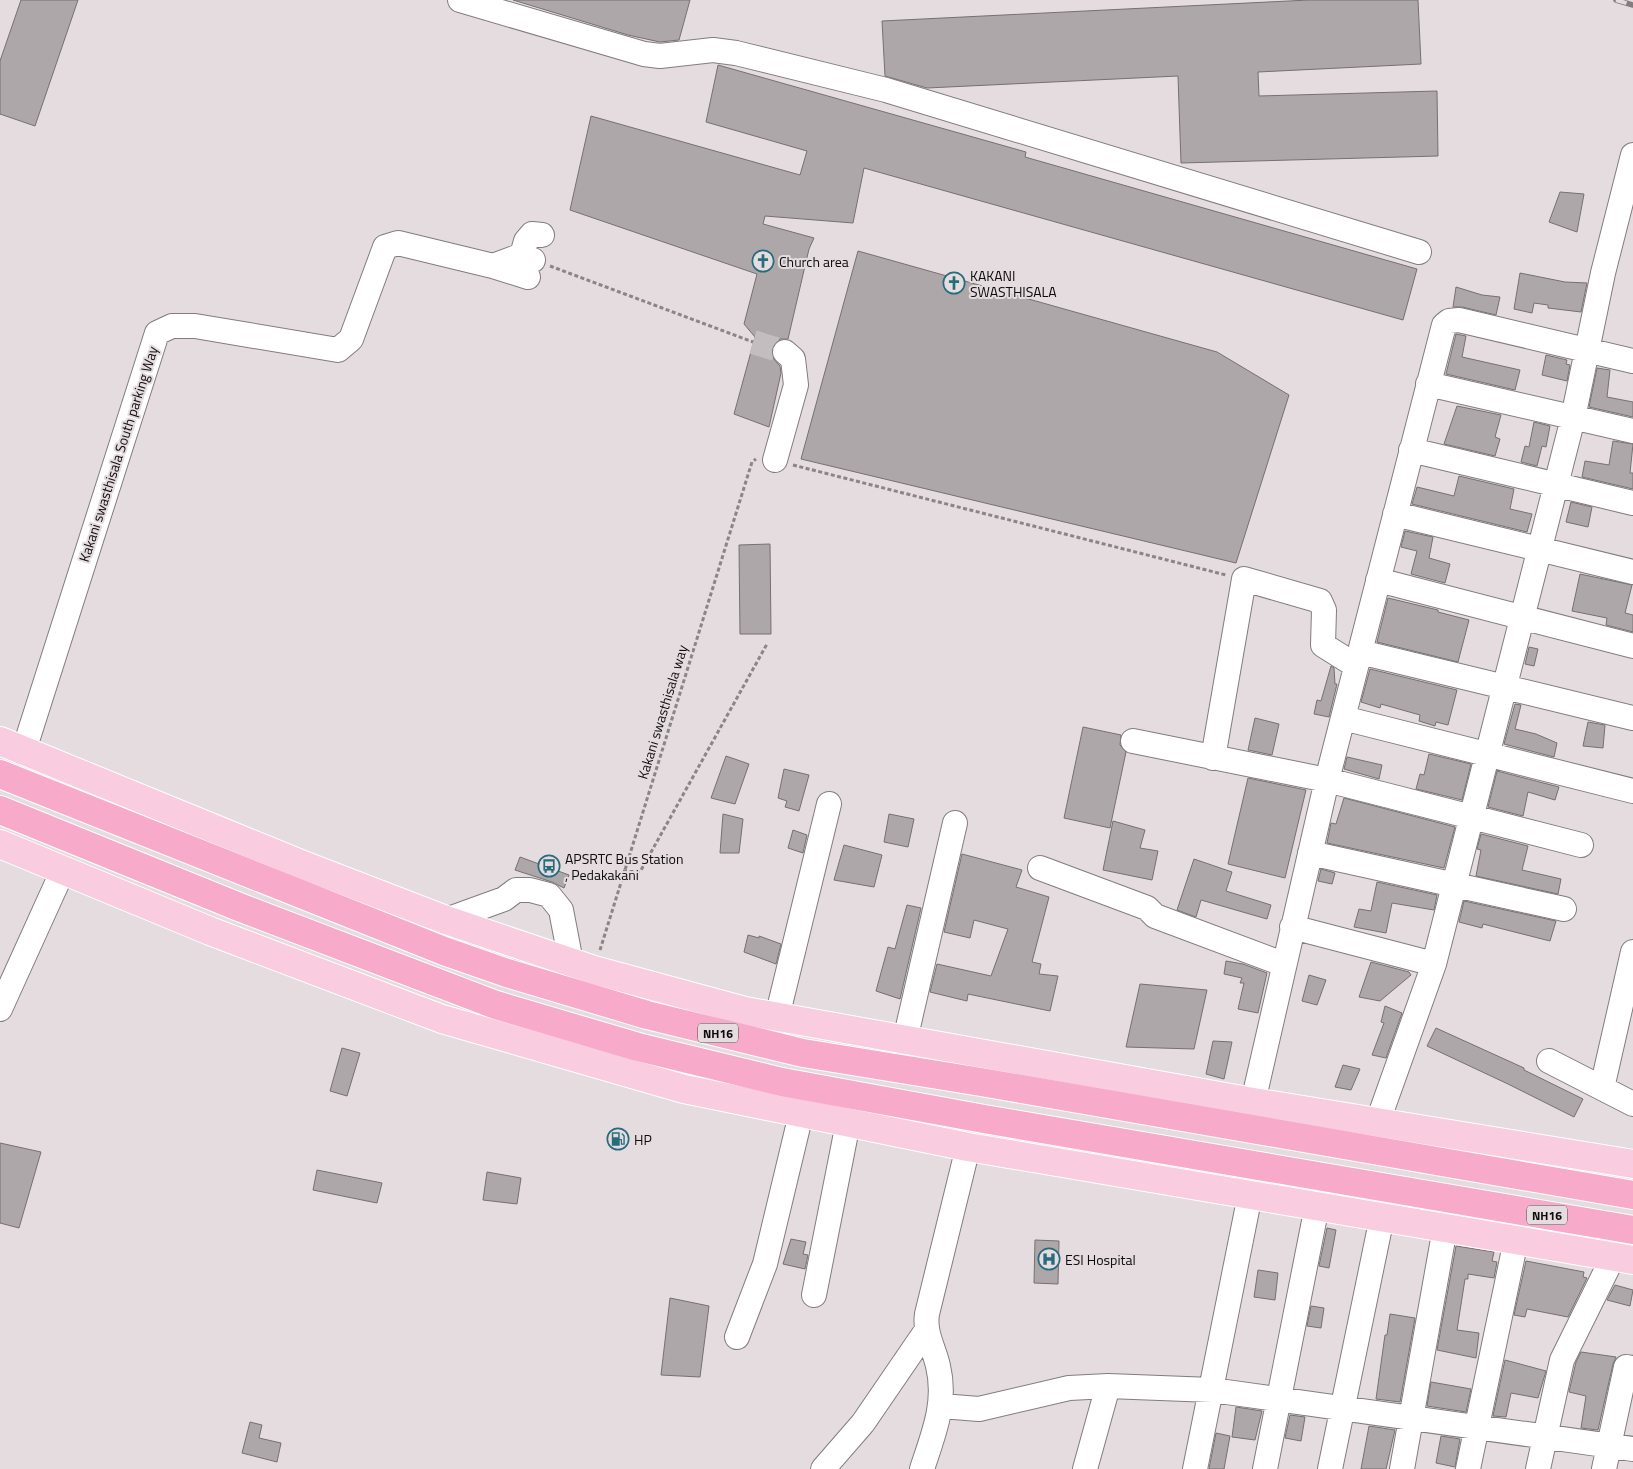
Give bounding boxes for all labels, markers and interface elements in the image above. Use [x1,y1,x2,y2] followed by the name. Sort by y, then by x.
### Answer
[751,249,775,273] church icon: Church area
[779,251,849,272] place label: Church area
[970,265,1057,302] place label: KAKANI SWASTHISALA
[942,271,966,295] church icon: KAKANI SWASTHISALA
[73,343,163,565] street label: Kakani swasthisala South parking Way
[632,642,693,782] street label: Kakani swasthisala way
[565,848,684,885] place label: APSRTC Bus Station , Pedakakani
[537,854,561,878] bus stop icon: APSRTC Bus Station , Pedakakani
[698,1024,738,1042] road number: NH16
[606,1127,630,1151] fuel station icon: HP
[634,1129,652,1150] place label: HP
[1527,1206,1567,1224] road number: NH16
[1037,1247,1061,1271] hospital icon: ESI Hospital
[1065,1249,1136,1270] place label: ESI Hospital

